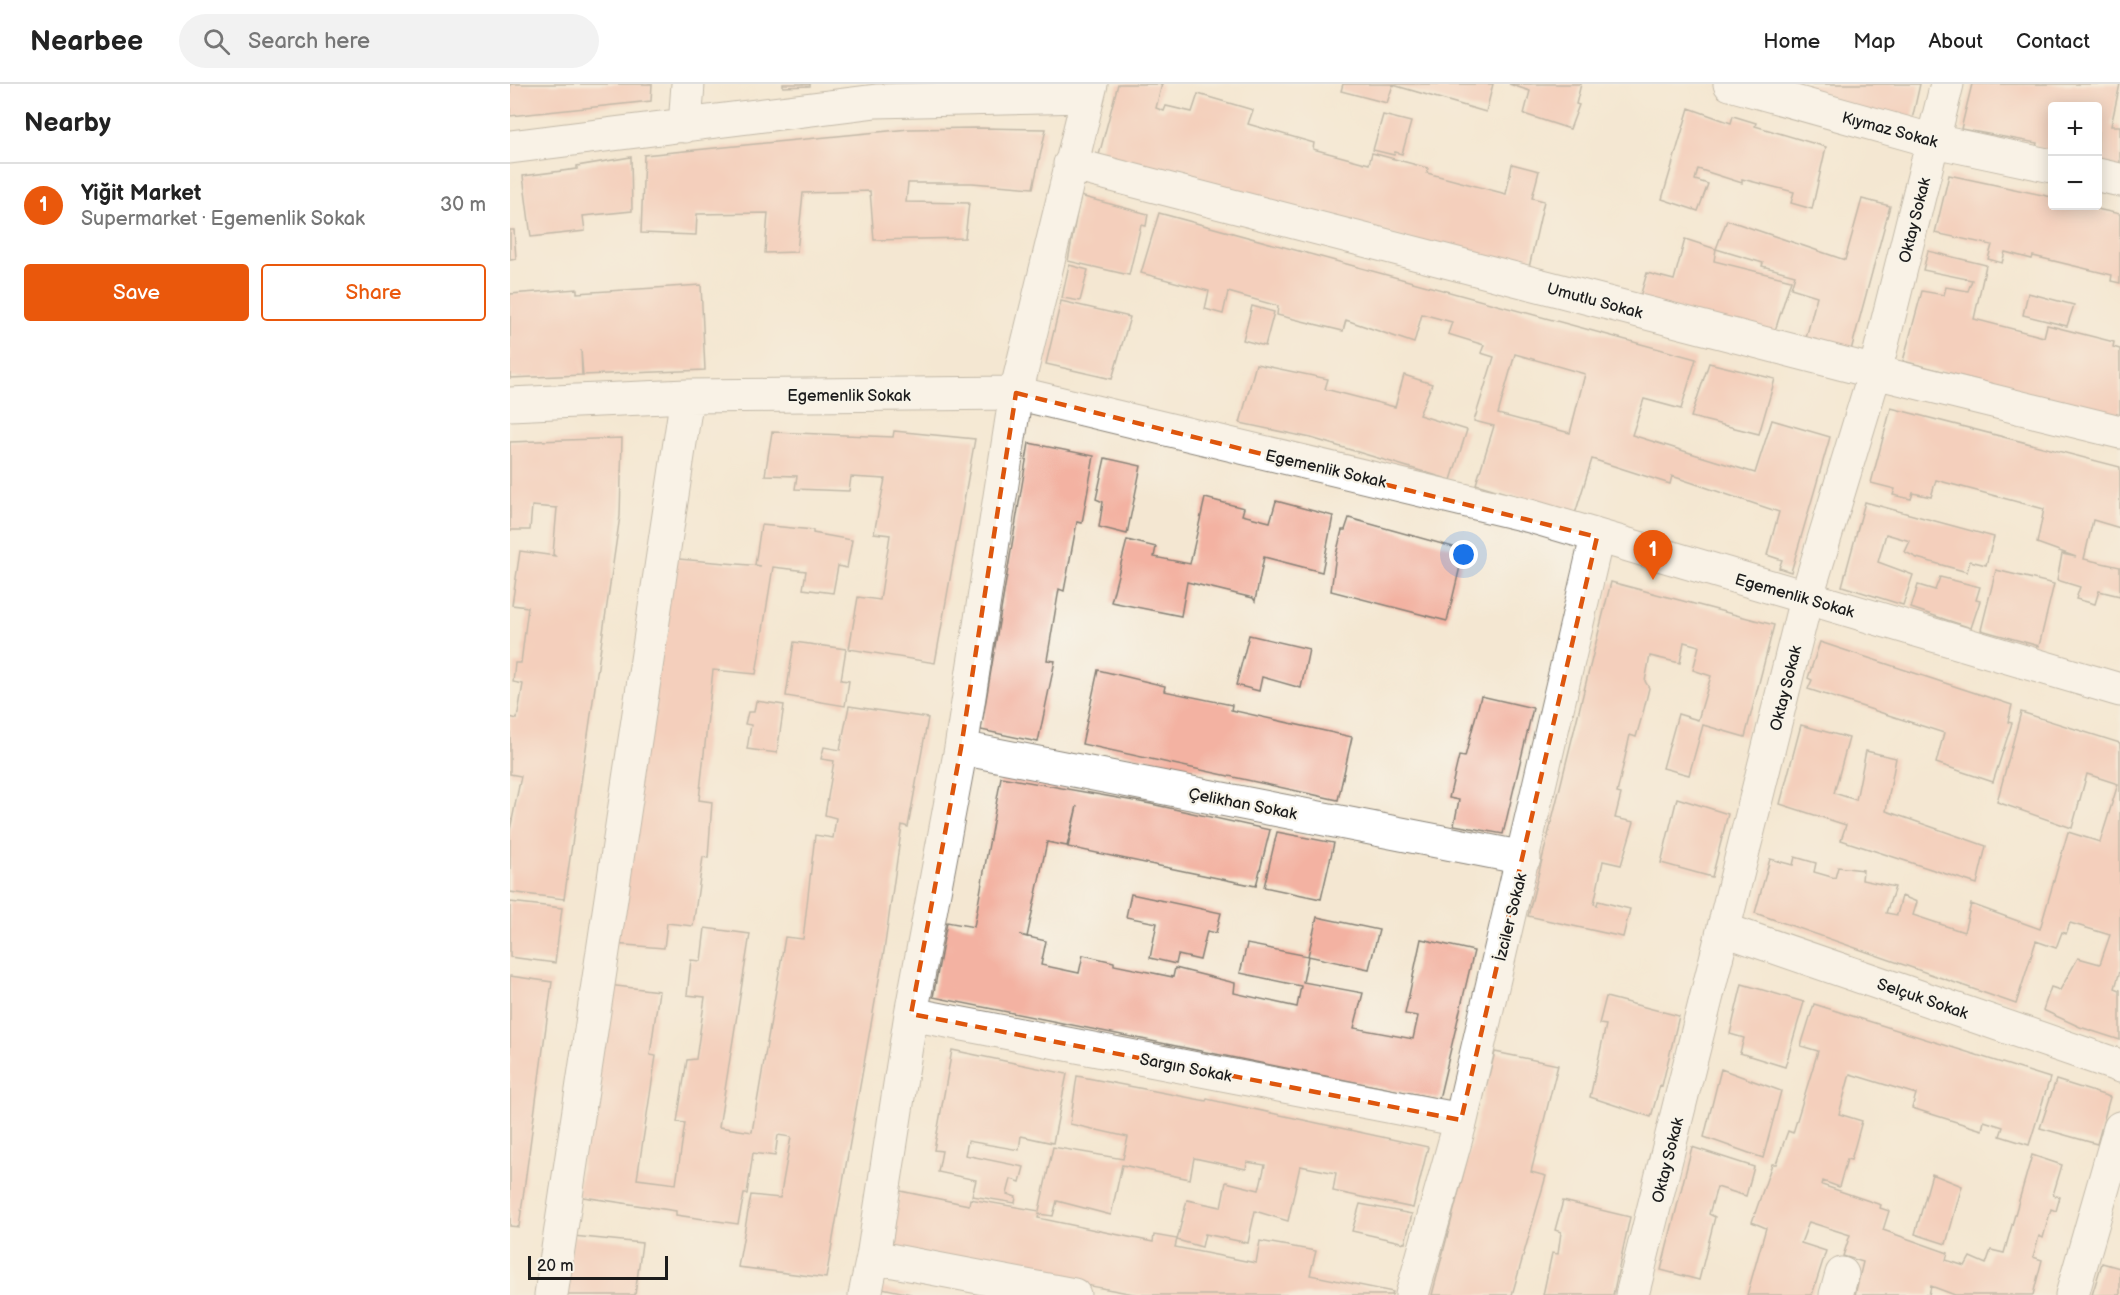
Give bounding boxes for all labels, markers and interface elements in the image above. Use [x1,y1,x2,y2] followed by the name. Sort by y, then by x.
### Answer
[179,14,599,68] search box
[30,25,143,58] text: Nearbee
[200,25,233,58] icon: search
[248,28,370,55] text: Search here
[1763,29,1820,54] text: Home
[1853,29,1895,54] text: Map
[1928,29,1983,54] text: About
[2016,29,2090,54] text: Contact
[2048,102,2102,210] map controls
[2048,102,2102,156] button: +
[24,108,111,139] text: Nearby
[1840,109,1940,152] street label: Kıymaz Sokak
[2048,156,2102,210] button: −
[1896,176,1935,265] street label: Oktay Sokak
[81,180,201,207] text: Yiğit Market
[39,193,48,217] text: 1
[440,193,486,217] text: 30 m
[81,207,365,231] text: Supermarket · Egemenlik Sokak
[24,264,249,321] button: Save
[261,264,486,321] button: Share
[1545,280,1645,323] street label: Umutlu Sokak
[787,387,911,406] street label: Egemenlik Sokak
[1263,446,1388,493] street label: Egemenlik Sokak
[1634,530,1672,580] pin: 1
[1449,540,1478,569] your location
[1733,570,1857,623] street label: Egemenlik Sokak
[1767,644,1806,733] street label: Oktay Sokak
[1187,785,1299,824] street label: Çelikhan Sokak
[1489,871,1532,963] street label: İzciler Sokak
[1874,975,1971,1024] street label: Selçuk Sokak
[1138,1050,1234,1087] street label: Sargın Sokak
[1649,1116,1688,1205] street label: Oktay Sokak
[528,1253,668,1280] scale bar
[537,1257,573,1276] text: 20 m

